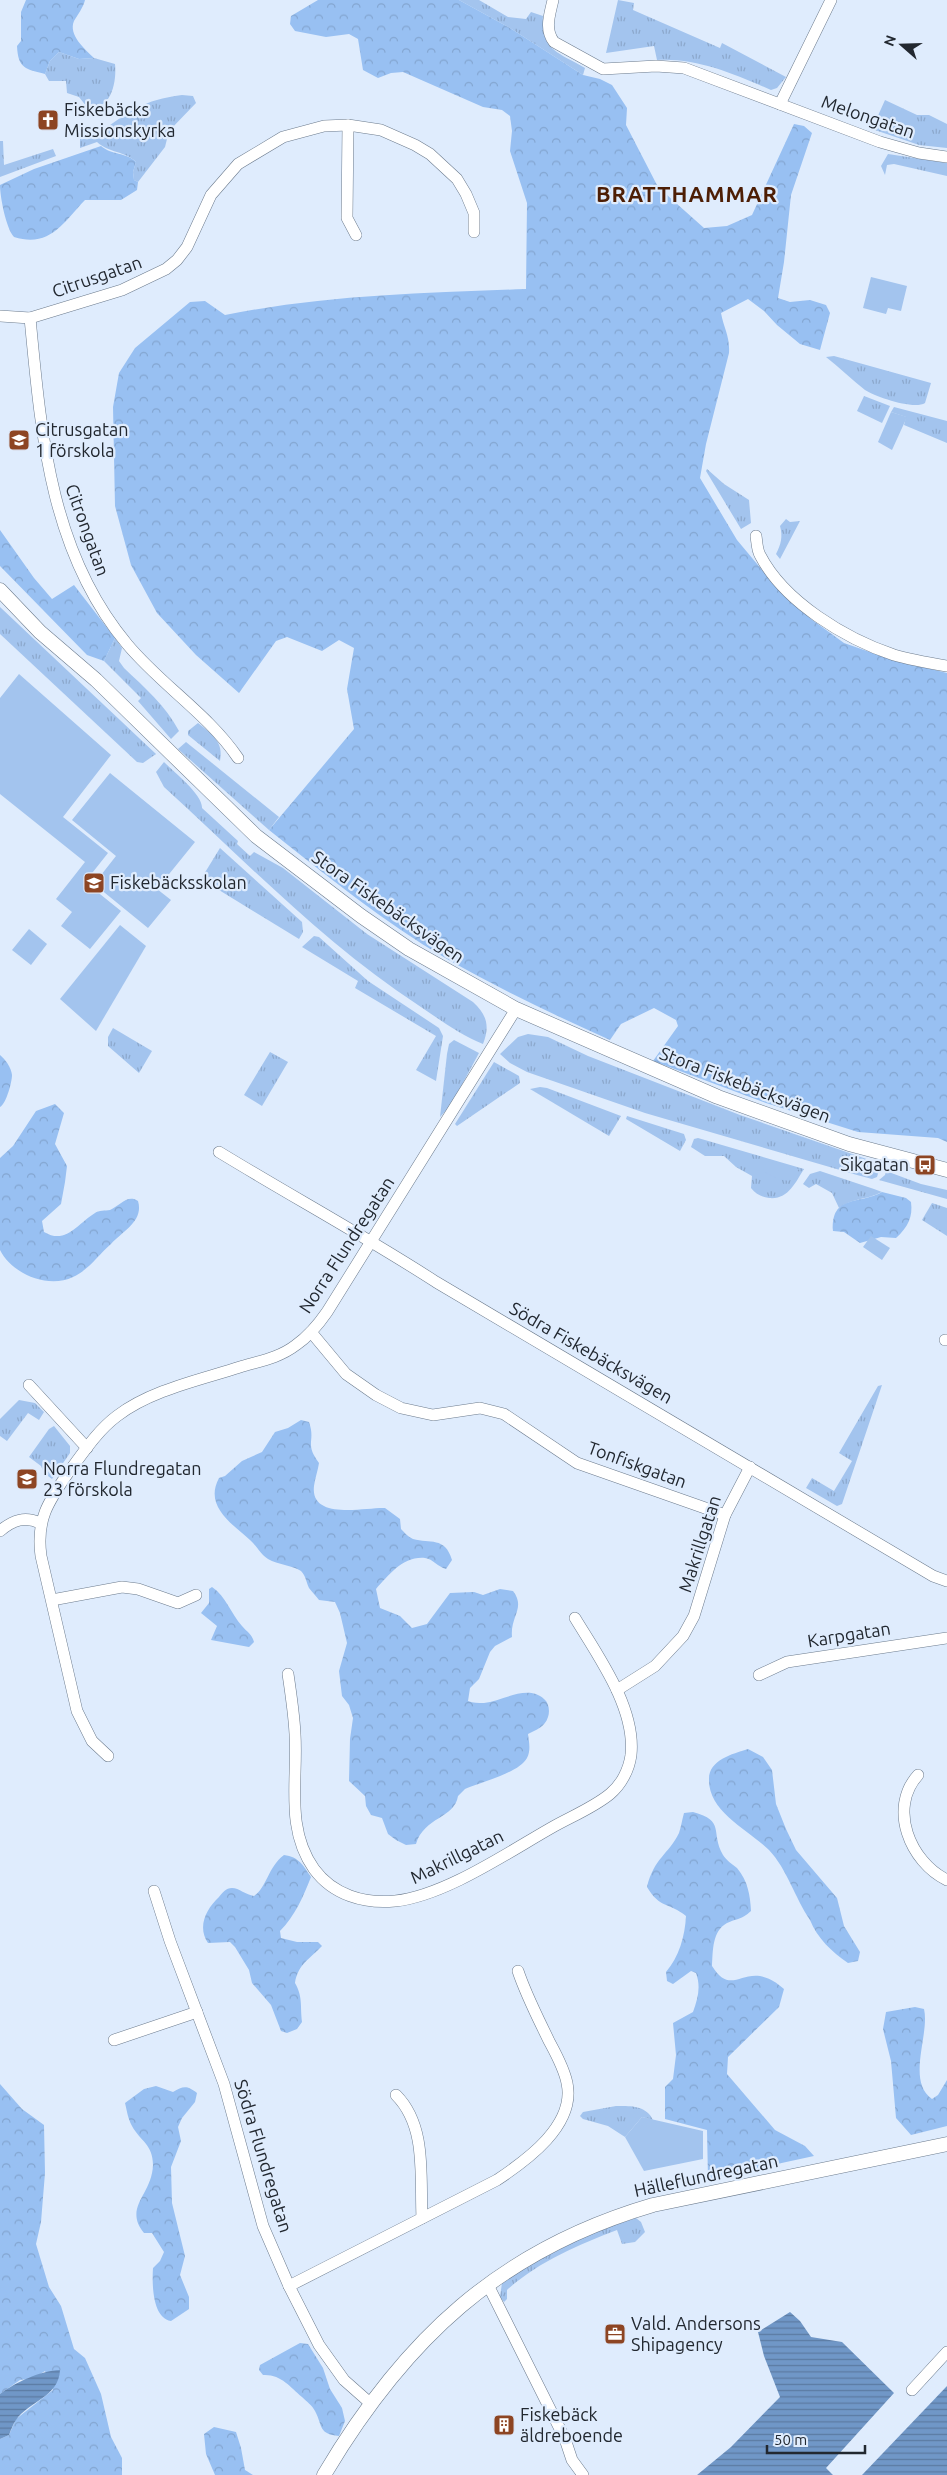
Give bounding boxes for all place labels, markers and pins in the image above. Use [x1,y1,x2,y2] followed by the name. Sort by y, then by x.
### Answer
[64,99,176,140] place label: Fiskebäcks Missionskyrka
[36,108,60,132] church icon: Fiskebäcks Missionskyrka
[35,419,129,460] place label: Citrusgatan 1 förskola
[7,428,31,452] school or university icon: Citrusgatan 1 förskola
[82,871,106,895] school or university icon: Fiskebäcksskolan
[110,872,247,892] place label: Fiskebäcksskolan
[913,1153,937,1177] bus stop icon: Sikgatan
[840,1154,909,1174] place label: Sikgatan
[43,1458,202,1499] place label: Norra Flundregatan 23 förskola
[15,1467,39,1491] school or university icon: Norra Flundregatan 23 förskola
[631,2313,761,2354] place label: Vald. Andersons Shipagency
[603,2322,627,2346] office icon: Vald. Andersons Shipagency
[520,2404,623,2445] place label: Fiskebäck äldreboende
[492,2413,516,2437] building icon: Fiskebäck äldreboende

